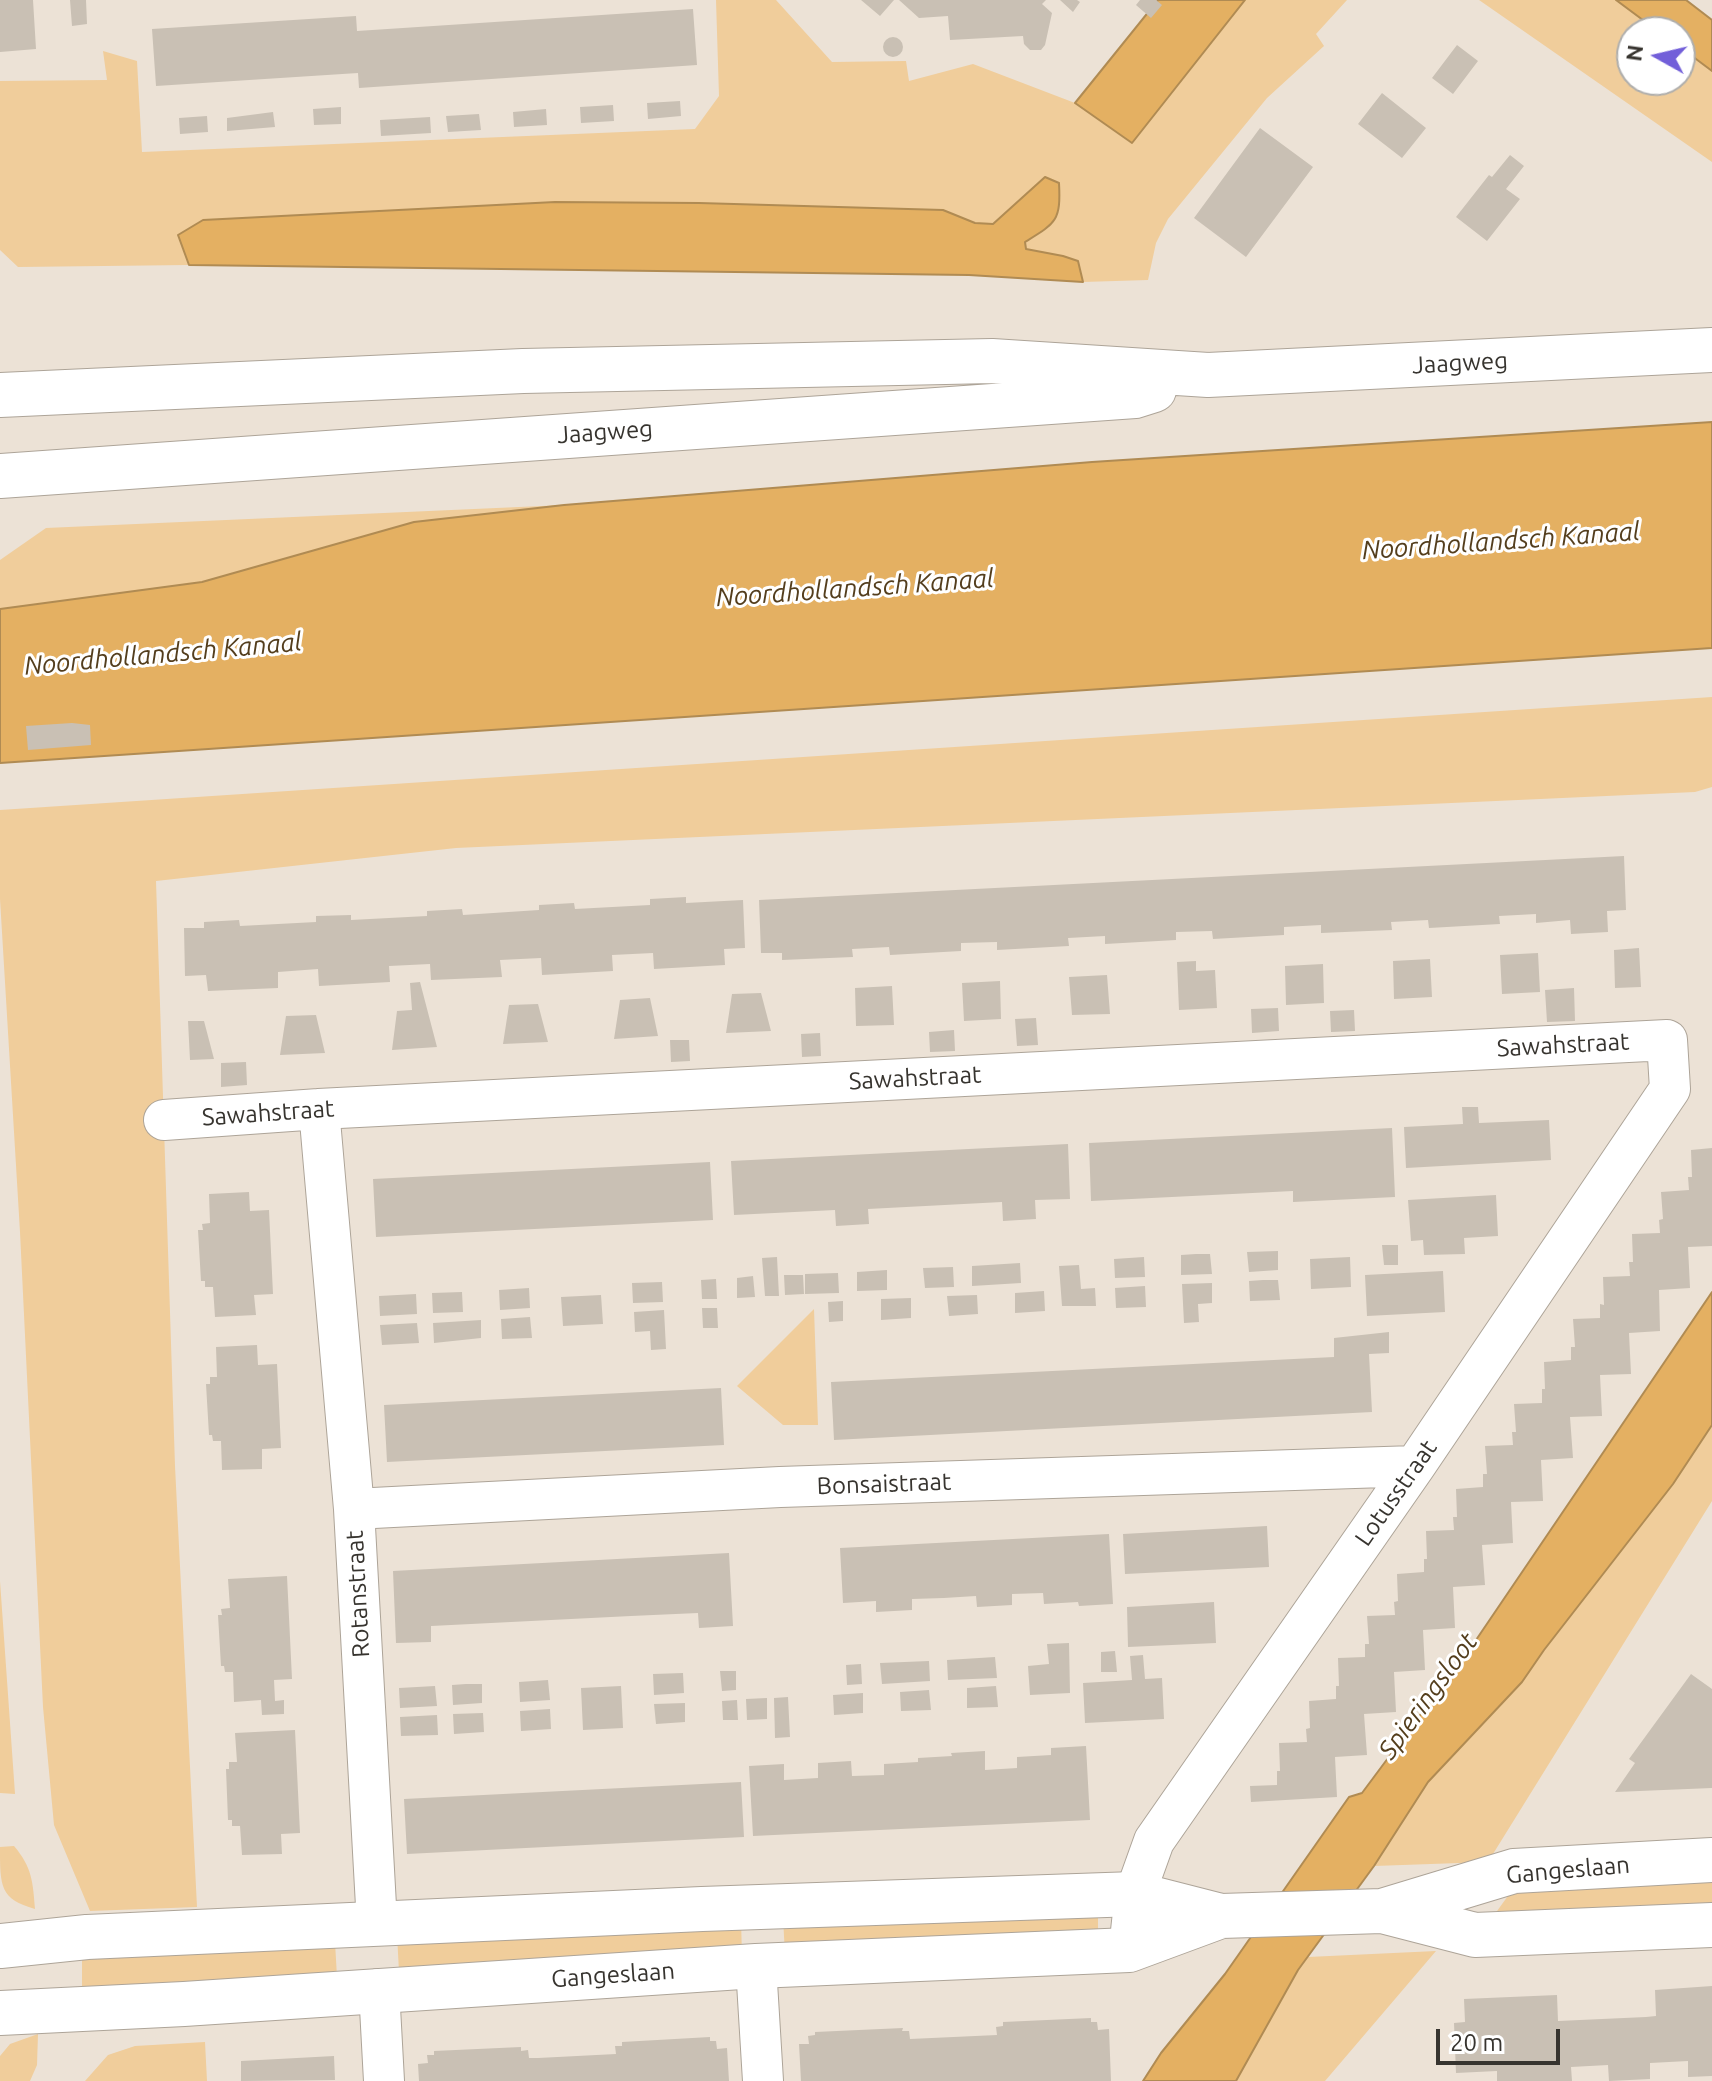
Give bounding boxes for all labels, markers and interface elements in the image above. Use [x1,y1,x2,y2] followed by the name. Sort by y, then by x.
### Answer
[1616,16,1696,96] north arrow
[1620,43,1647,63] text: N
[1411,346,1509,380] street label: Jaagweg
[556,414,654,450] street label: Jaagweg
[1361,516,1641,566] water label: Noordhollandsch Kanaal
[715,563,995,613] water label: Noordhollandsch Kanaal
[23,626,303,682] water label: Noordhollandsch Kanaal
[1496,1027,1630,1063] street label: Sawahstraat
[848,1060,982,1096] street label: Sawahstraat
[201,1094,335,1132] street label: Sawahstraat
[1349,1434,1443,1552] street label: Lotusstraat
[816,1467,952,1501] street label: Bonsaistraat
[340,1530,376,1658] street label: Rotanstraat
[1372,1627,1484,1765] water label: Spieringsloot
[1505,1850,1631,1890] street label: Gangeslaan
[550,1956,676,1994] street label: Gangeslaan
[1440,2013,1564,2063] scale bar
[1450,2029,1503,2056] text: 20 m

